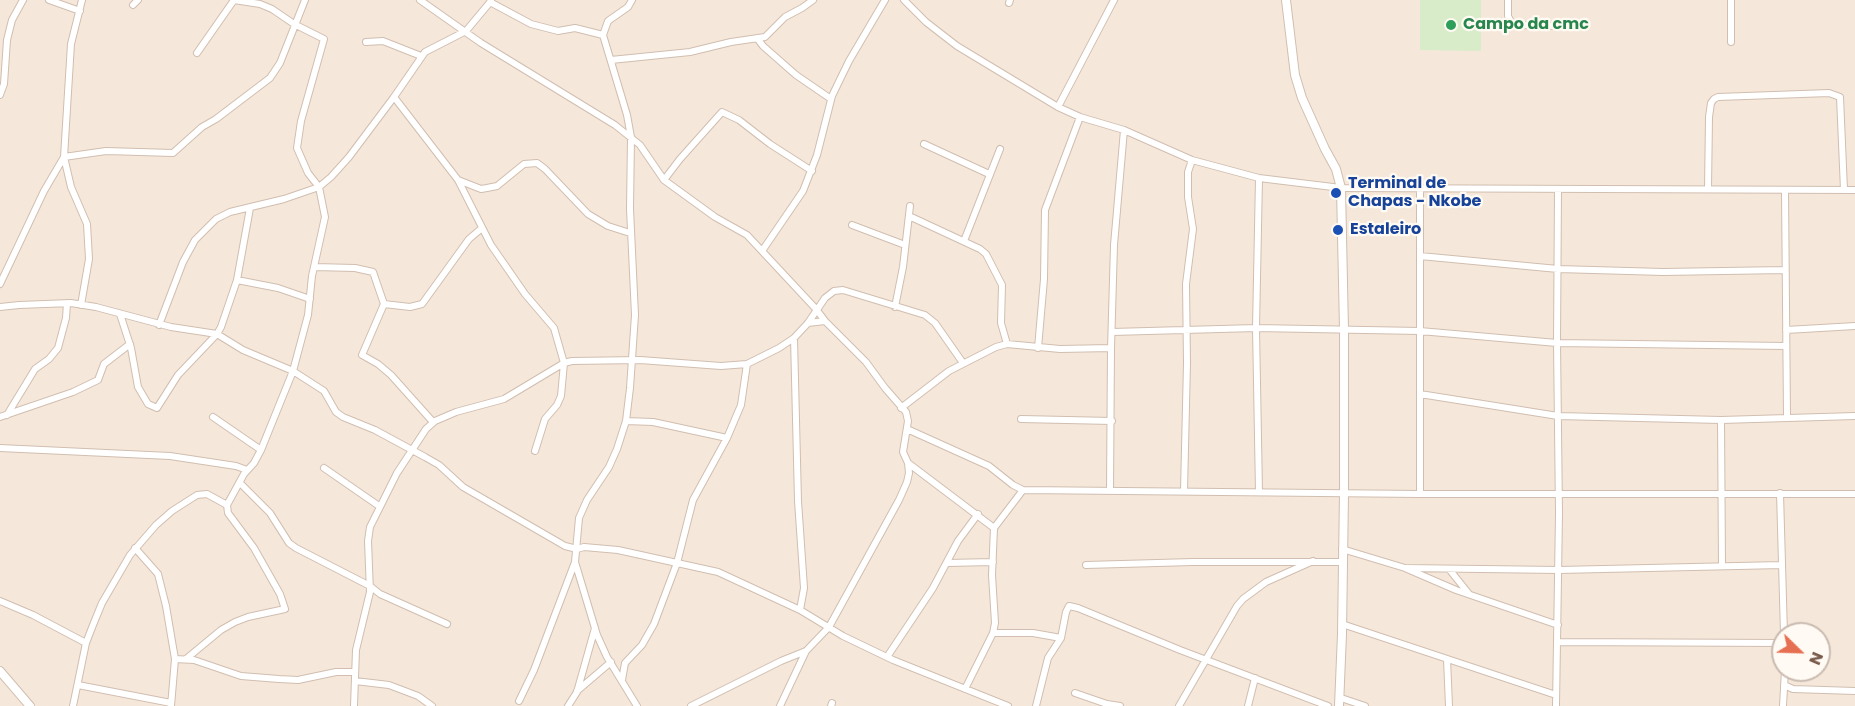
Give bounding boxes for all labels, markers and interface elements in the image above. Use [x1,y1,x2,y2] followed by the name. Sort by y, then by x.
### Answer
[1463,15,1589,35] place label: Campo da cmc
[1444,18,1458,32] marker: Campo da cmc
[1348,174,1481,212] place label: Terminal de Chapas - Nkobe
[1329,186,1343,200] marker: Terminal de Chapas - Nkobe
[1350,220,1421,240] place label: Estaleiro
[1331,223,1345,237] marker: Estaleiro
[1771,622,1831,682] north arrow
[1803,648,1829,668] text: N

